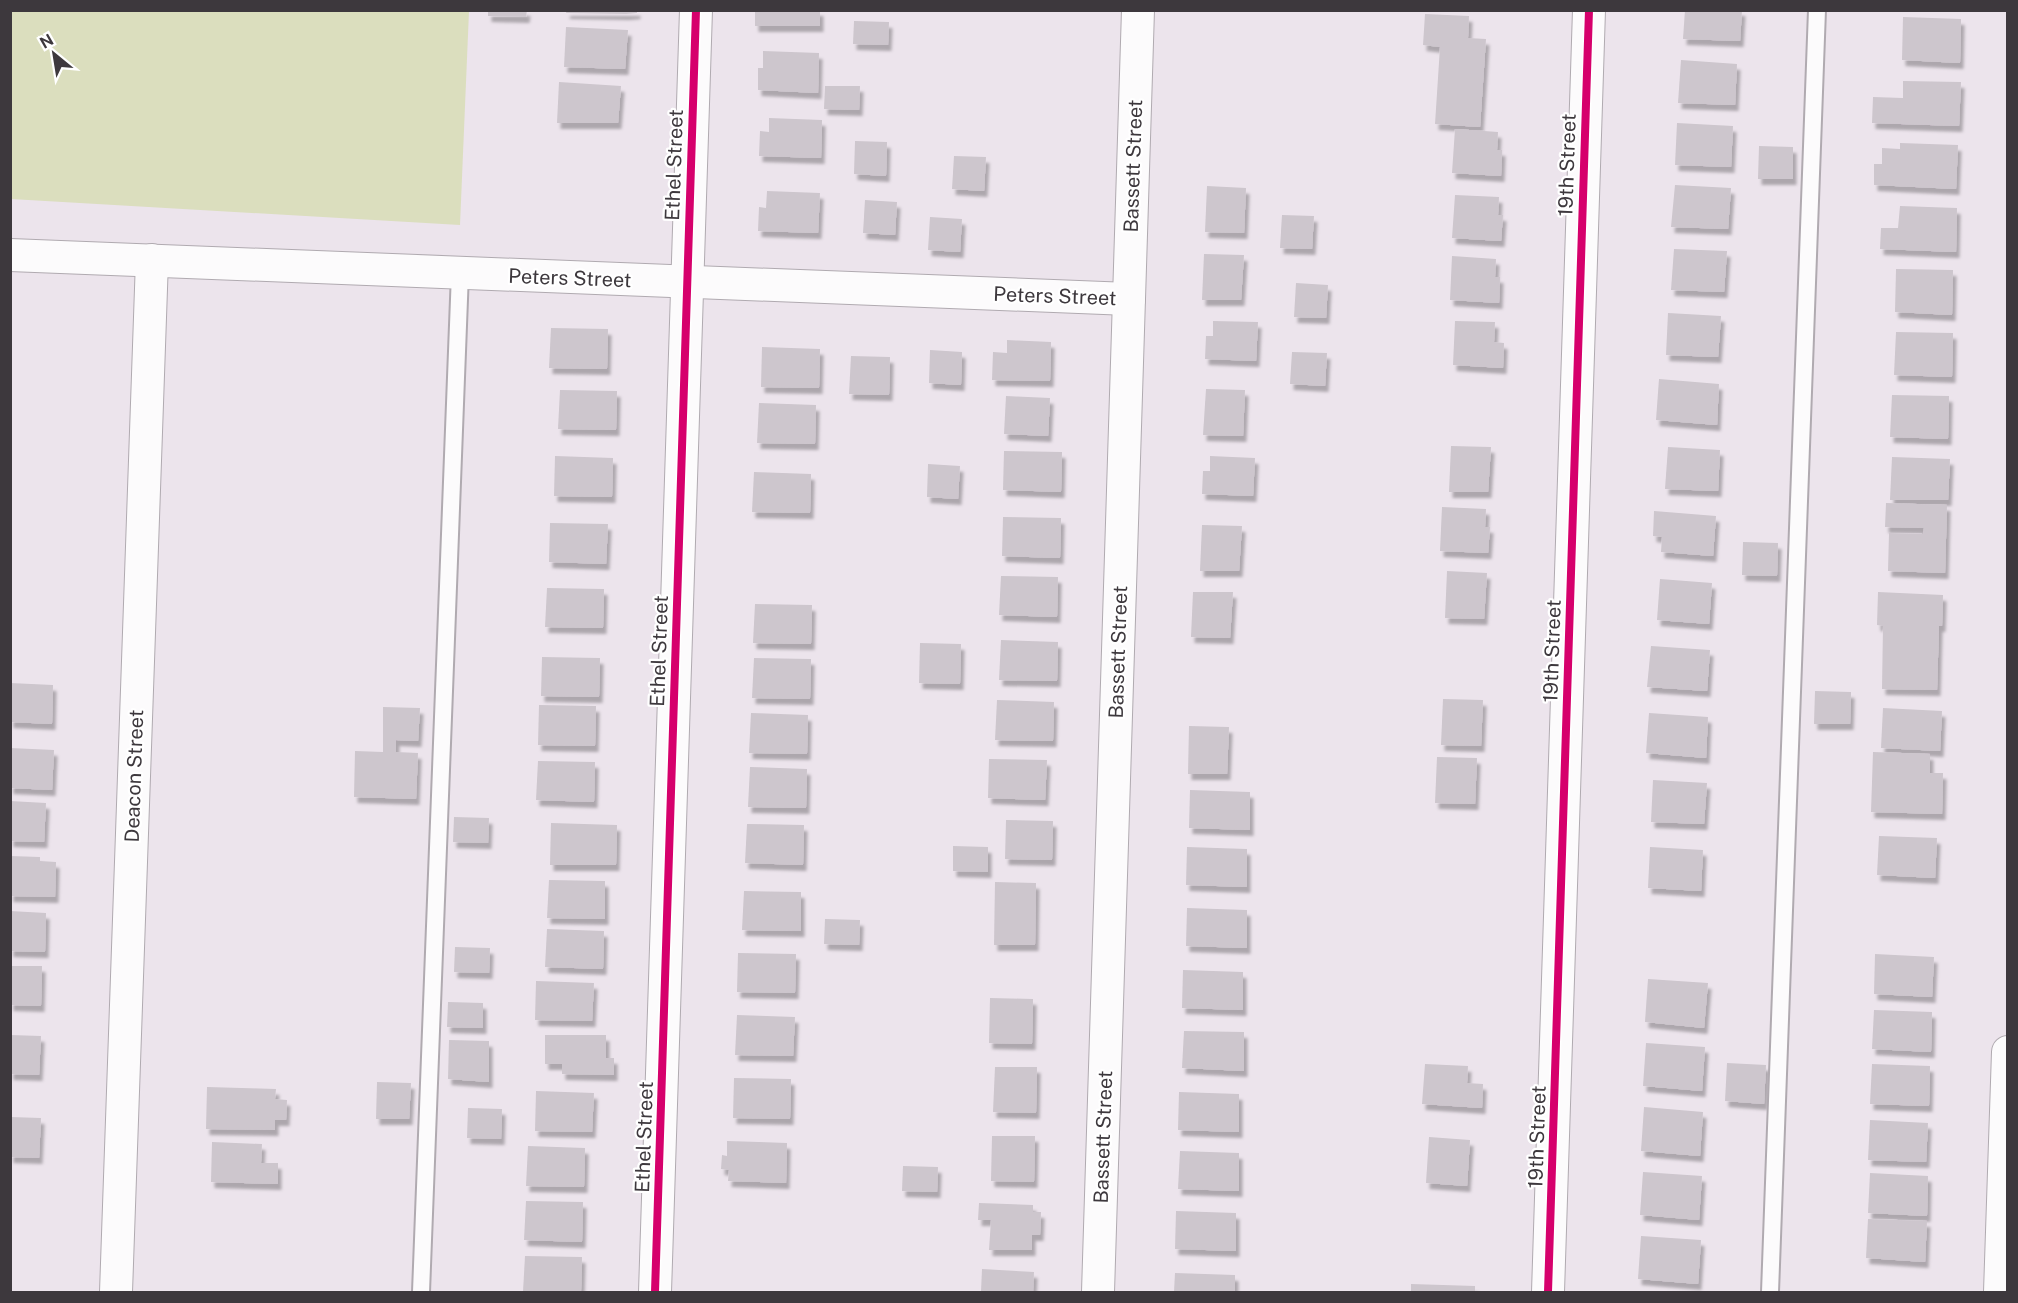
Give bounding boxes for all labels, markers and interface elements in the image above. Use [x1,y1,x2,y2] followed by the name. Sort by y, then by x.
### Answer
[24,24,84,84] north arrow
[37,30,57,53] text: N
[1119,99,1147,233] street label: Bassett Street
[660,109,688,221] street label: Ethel Street
[1553,113,1581,217] street label: 19th Street
[508,264,632,292] street label: Peters Street
[993,282,1117,310] street label: Peters Street
[1104,585,1132,719] street label: Bassett Street
[645,595,673,707] street label: Ethel Street
[1538,599,1566,703] street label: 19th Street
[120,709,148,843] street label: Deacon Street
[1089,1070,1117,1204] street label: Bassett Street
[630,1081,658,1193] street label: Ethel Street
[1523,1085,1551,1189] street label: 19th Street

